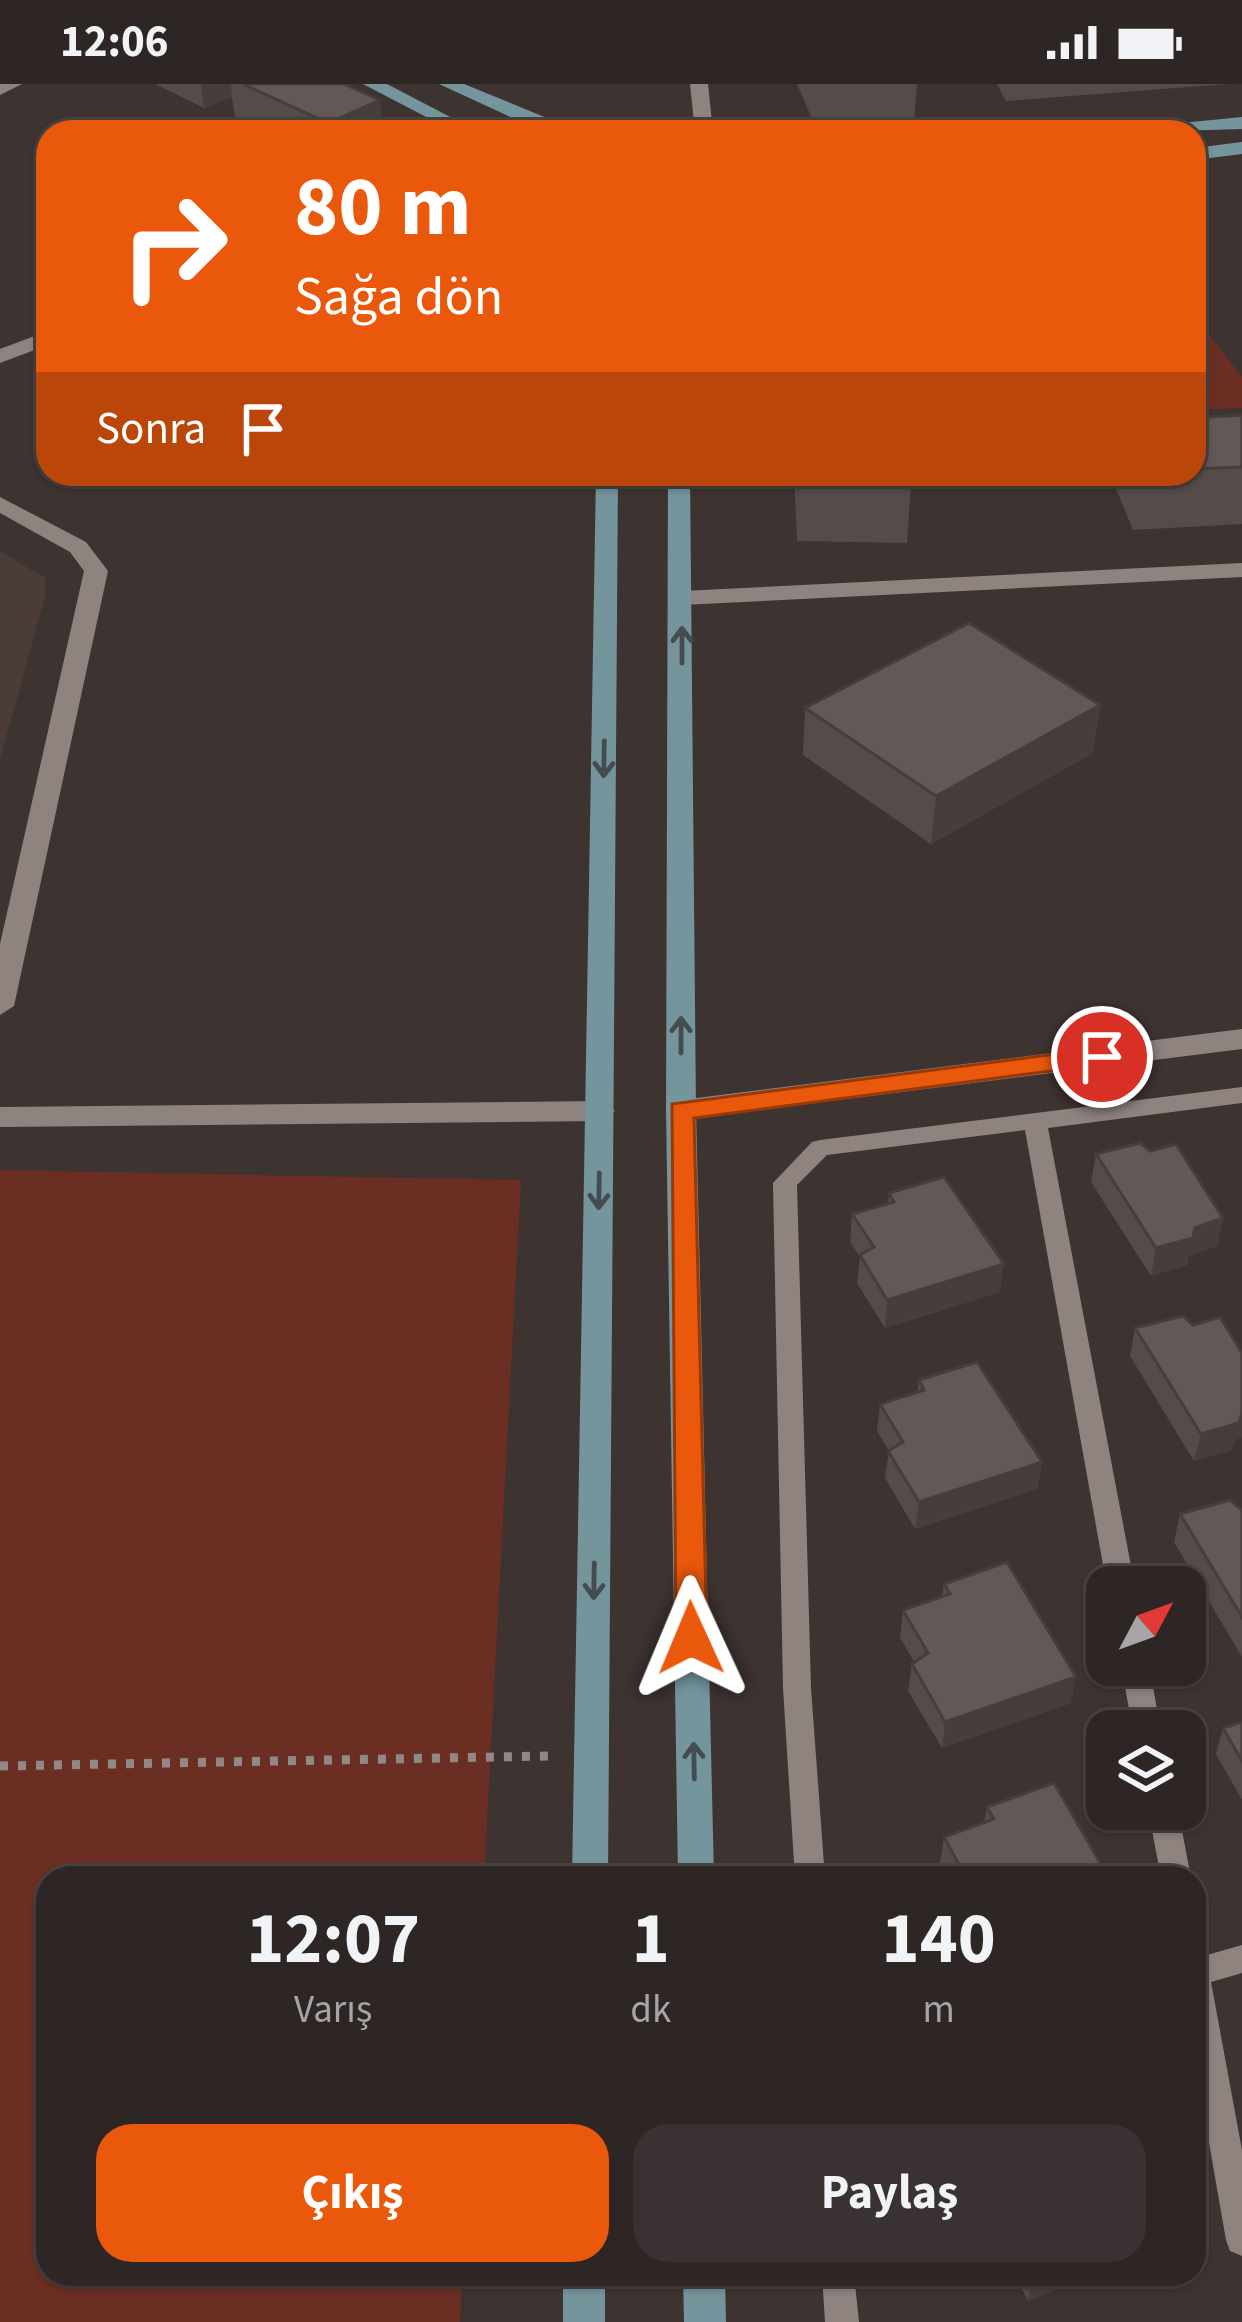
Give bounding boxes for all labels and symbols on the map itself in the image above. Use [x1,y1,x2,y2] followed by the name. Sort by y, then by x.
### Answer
[671,626,693,665] one-way arrow
[593,739,615,778] one-way arrow
[1051,1006,1153,1108] pin
[670,1016,692,1055] one-way arrow
[588,1171,611,1210] one-way arrow
[583,1561,605,1600] one-way arrow
[1086,1566,1206,1686] north arrow
[628,1575,754,1701] position arrow
[682,1742,705,1781] one-way arrow

